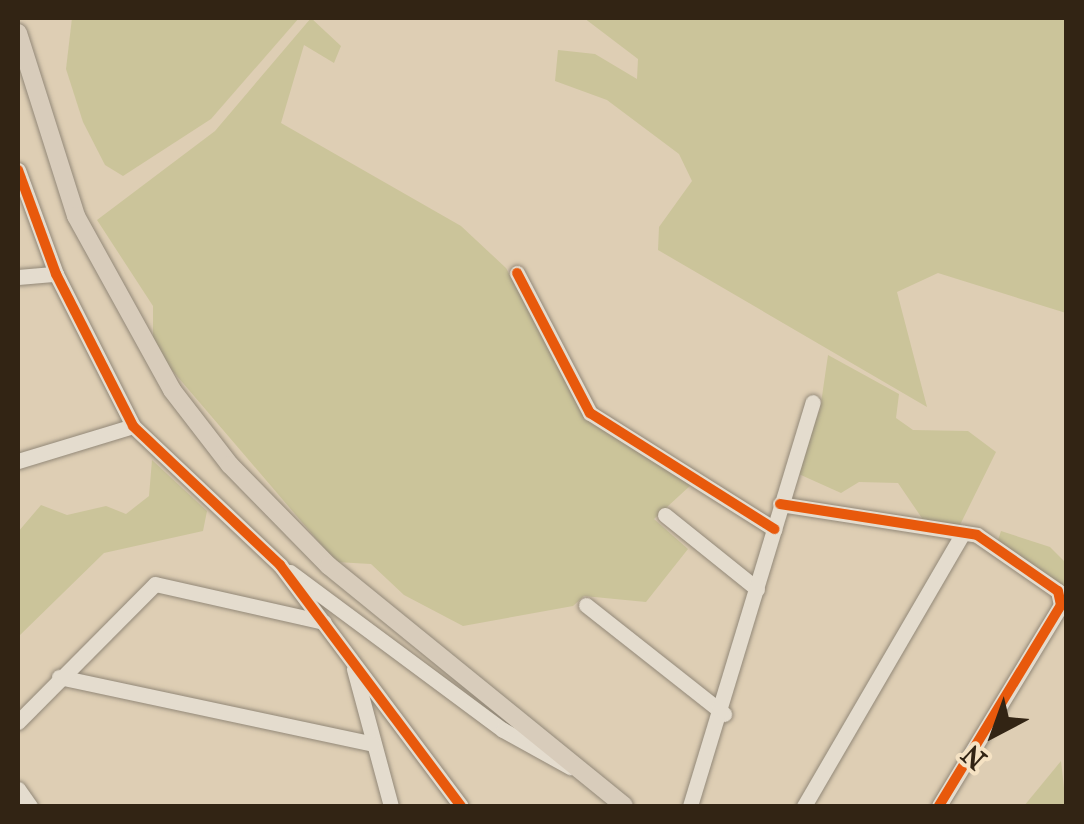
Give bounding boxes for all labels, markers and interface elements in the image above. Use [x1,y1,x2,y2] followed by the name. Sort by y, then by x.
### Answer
[944,684,1044,784] north arrow
[955,738,993,776] text: N

